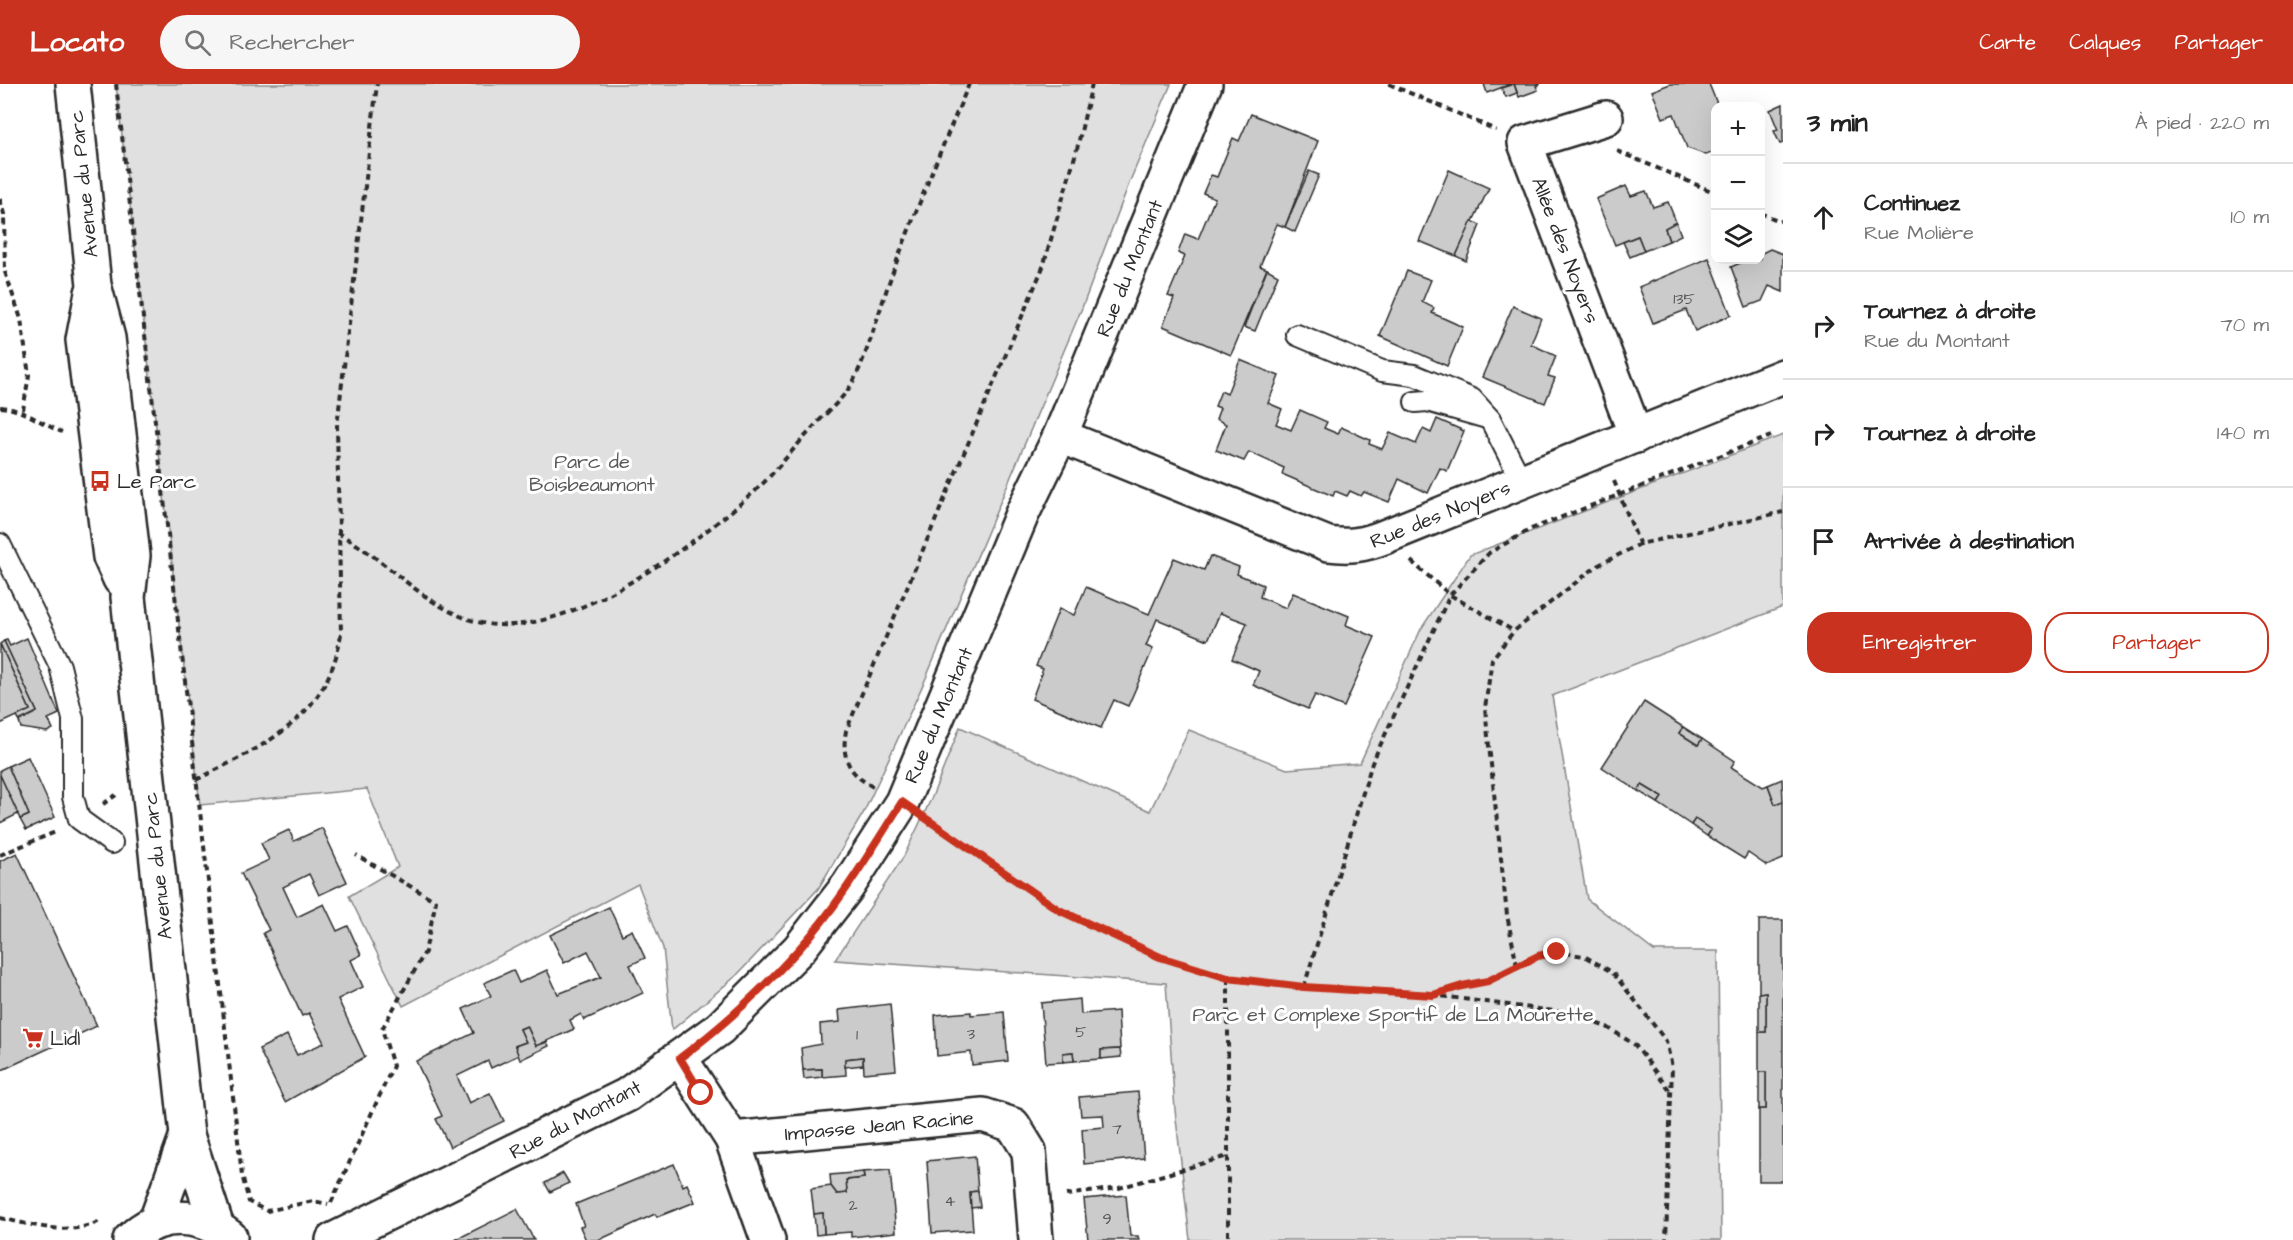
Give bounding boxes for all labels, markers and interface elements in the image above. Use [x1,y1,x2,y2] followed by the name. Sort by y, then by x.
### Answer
[160,15,580,69] search box
[30,23,124,62] text: Locato
[181,26,214,59] icon: search
[229,27,354,58] text: Rechercher
[1979,28,2036,57] text: Carte
[2069,28,2141,57] text: Calques
[2174,28,2263,57] text: Partager
[1711,102,1765,264] map controls
[1711,102,1765,156] button: +
[1807,105,1868,141] text: 3 min
[62,108,106,259] street label: Avenue du Parc
[2135,109,2269,137] text: À pied · 220 m
[1711,156,1765,210] button: −
[1523,173,1606,328] street label: Allée des Noyers
[1864,188,1960,219] text: Continuez
[1090,196,1170,341] street label: Rue du Montant
[1807,201,1840,234] icon: ahead
[2230,203,2269,231] text: 10 m
[1711,210,1765,264] button: layers
[1864,219,1974,247] text: Rue Molière
[1673,288,1695,310] house number: 135
[1864,296,2036,327] text: Tournez à droite
[1807,309,1840,342] icon: right
[2221,311,2269,339] text: 70 m
[1864,327,2010,355] text: Rue du Montant
[1807,417,1840,450] icon: right
[1864,418,2036,449] text: Tournez à droite
[2217,419,2269,447] text: 140 m
[529,448,655,499] park label: Parc de Boisbeaumont
[117,468,197,496] place label: Le Parc
[88,469,112,493] bus stop icon: Le Parc
[1366,474,1515,557] street label: Rue des Noyers
[1807,525,1840,558] icon: arrive
[1864,526,2074,557] text: Arrivée à destination
[1807,612,2032,673] button: Enregistrer
[2044,612,2269,673] button: Partager
[898,643,980,788] street label: Rue du Montant
[136,790,180,941] street label: Avenue du Parc
[1543,938,1569,964] route end
[1192,1001,1594,1029] park label: Parc et Complexe Sportif de La Mourette
[1075,1021,1087,1043] house number: 5
[967,1023,975,1045] house number: 3
[856,1024,858,1046] house number: 1
[50,1025,80,1053] place label: Lidl
[21,1026,45,1050] supermarket icon: Lidl
[505,1073,646,1166] street label: Rue du Montant
[687,1079,713,1105] route start
[784,1104,975,1148] street label: Impasse Jean Racine
[1112,1118,1122,1140] house number: 7
[945,1190,956,1212] house number: 4
[848,1194,858,1216] house number: 2
[1102,1208,1112,1230] house number: 9

